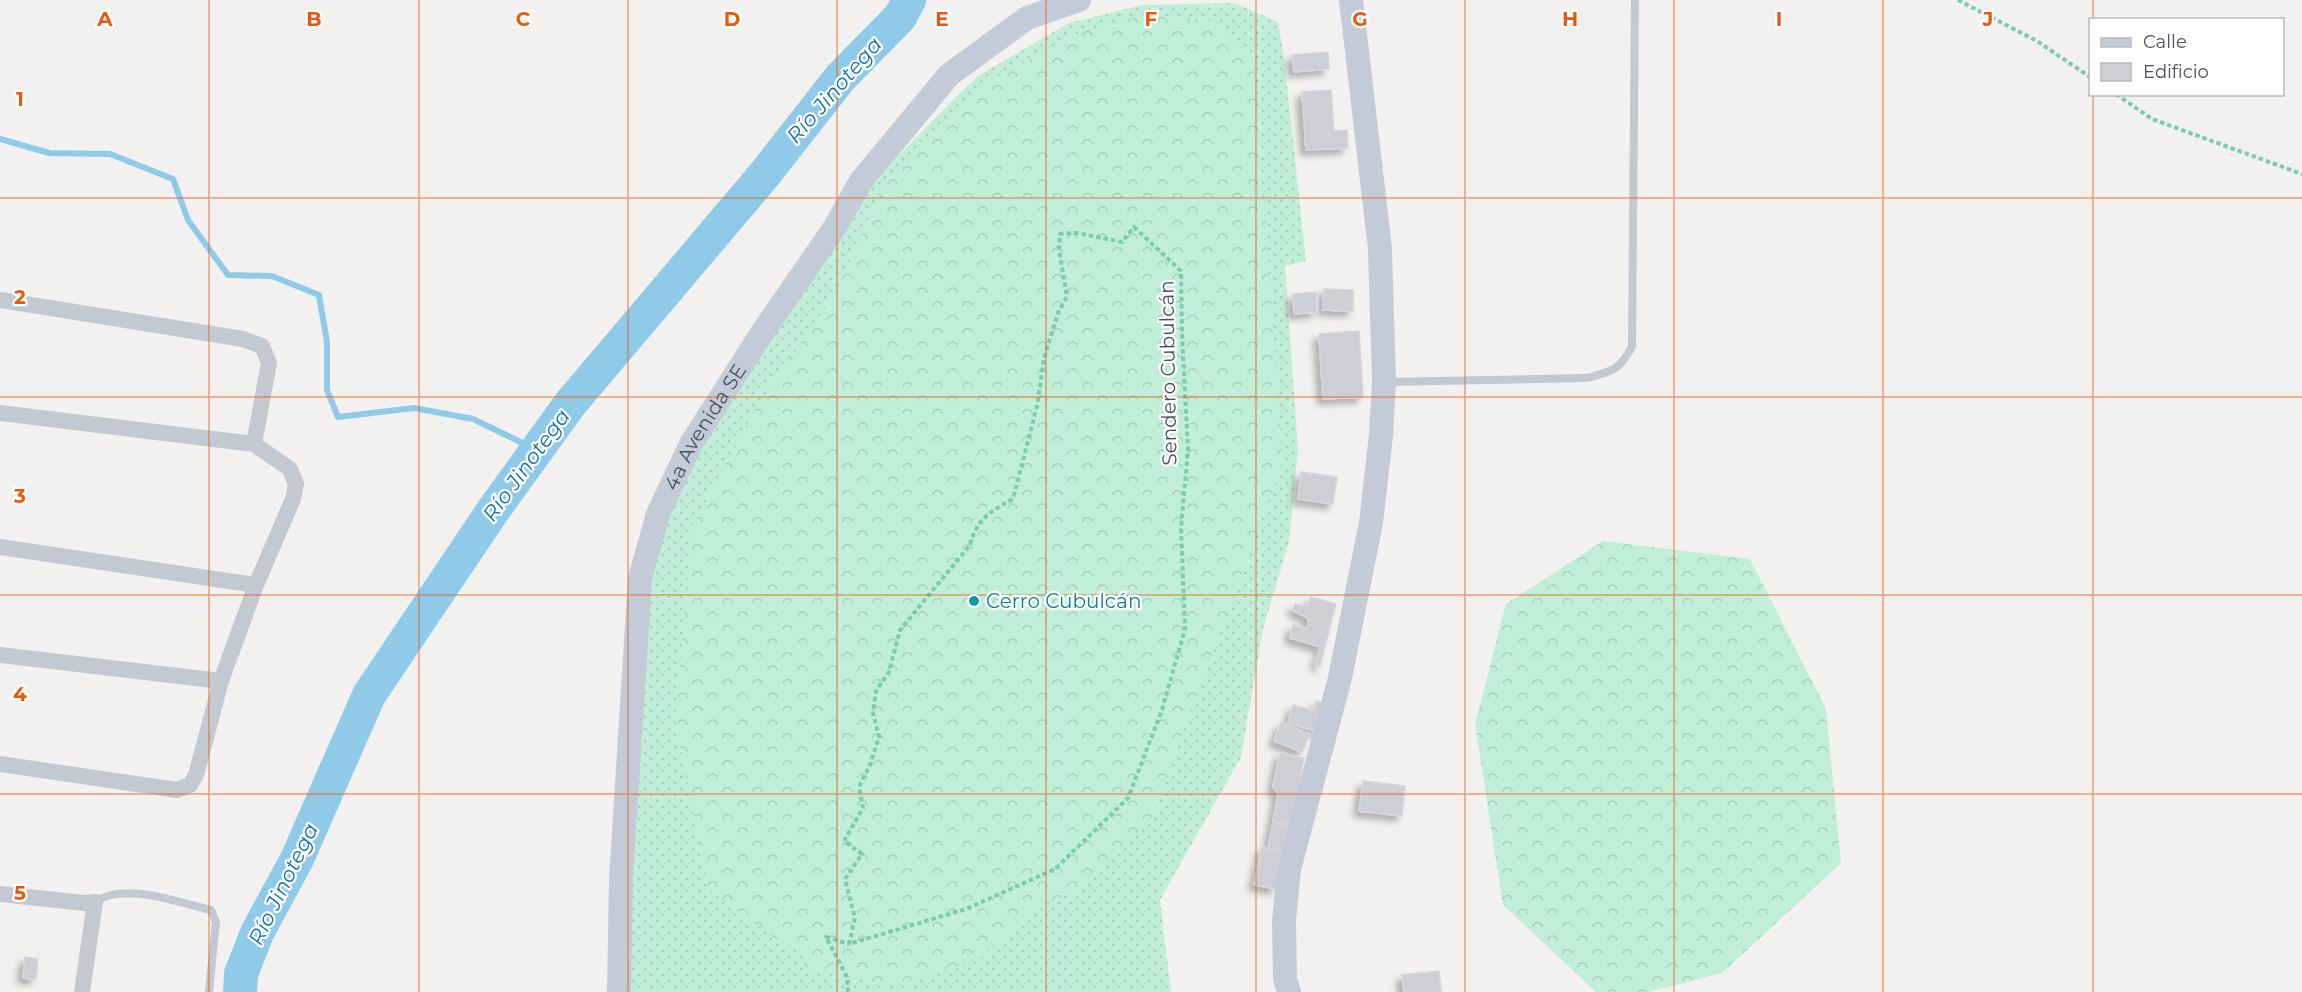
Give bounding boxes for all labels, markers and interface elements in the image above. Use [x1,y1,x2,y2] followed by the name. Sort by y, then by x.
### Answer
[96,7,113,31] text: A
[306,7,322,31] text: B
[516,7,531,31] text: C
[724,7,740,31] text: D
[935,7,949,31] text: E
[1145,7,1158,31] text: F
[1352,7,1368,31] text: G
[1562,7,1578,31] text: H
[1776,7,1782,31] text: I
[1982,7,1993,31] text: J
[2089,18,2284,96] legend
[2143,31,2187,53] text: Calle
[781,32,887,148] water label: Río Jinotega
[2143,61,2209,83] text: Edificio
[16,87,24,111] text: 1
[1154,280,1182,466] street label: Sendero Cubulcán
[14,285,26,309] text: 2
[659,359,751,494] street label: 4a Avenida SE
[477,404,575,526] water label: Río Jinotega
[13,484,26,508] text: 3
[986,589,1141,613] place label: Cerro Cubulcán
[967,594,981,608] marker: Cerro Cubulcán
[13,682,27,706] text: 4
[243,819,323,949] water label: Río Jinotega
[14,881,26,905] text: 5

